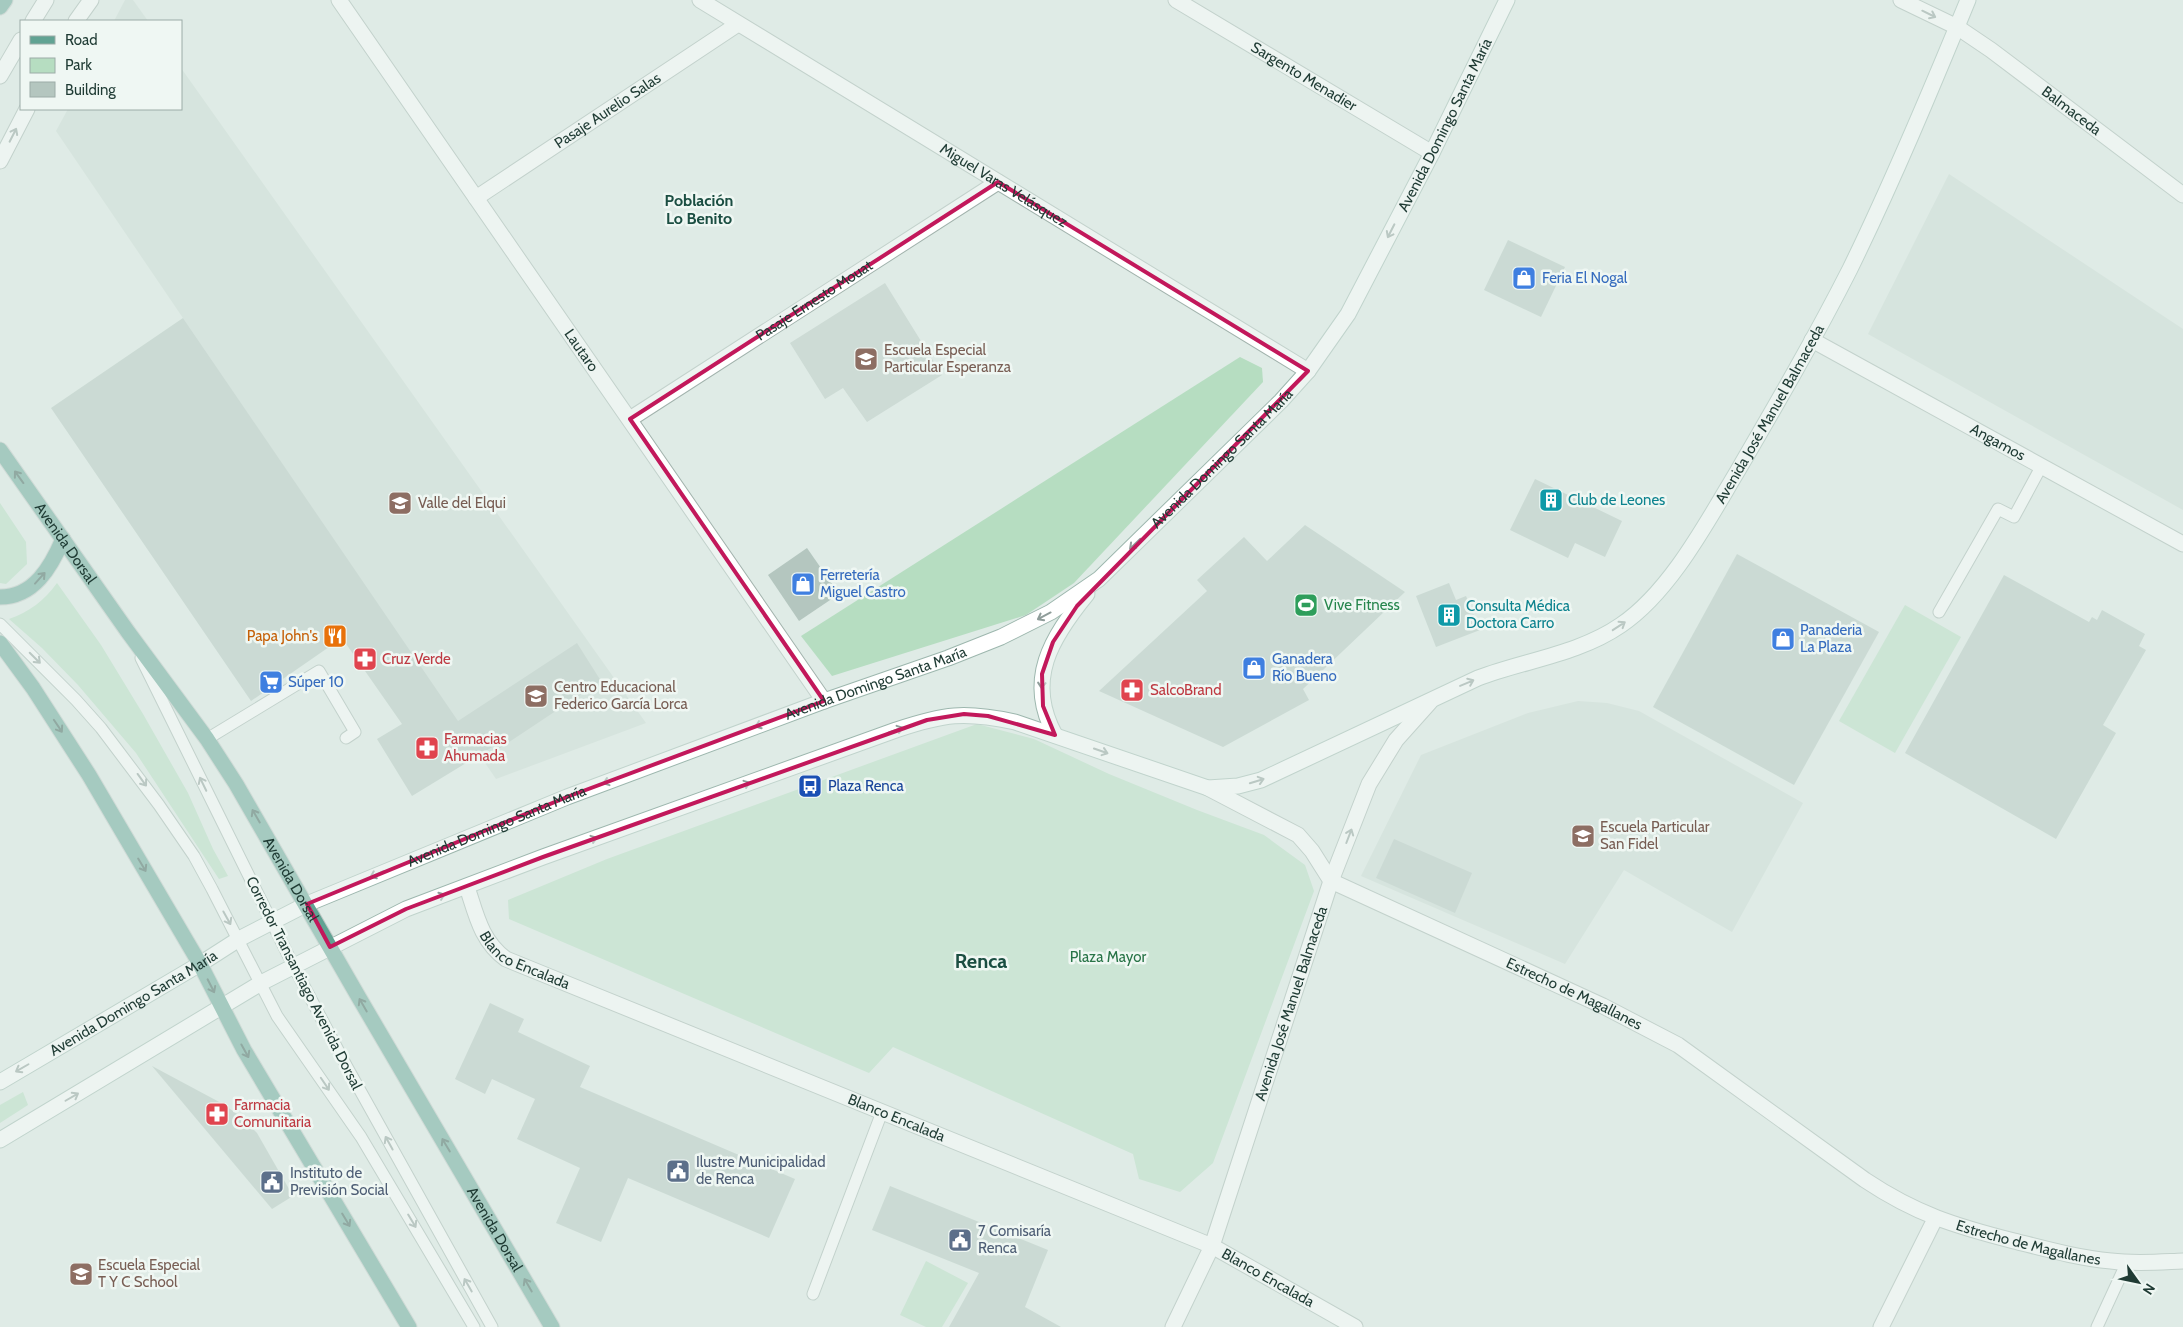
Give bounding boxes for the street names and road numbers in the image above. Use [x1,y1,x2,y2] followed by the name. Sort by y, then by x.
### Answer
[1394,35,1496,215] street label: Avenida Domingo Santa María
[1248,38,1360,115] street label: Sargento Menadier
[551,69,664,152] street label: Pasaje Aurelio Salas
[2038,82,2105,139] street label: Balmaceda
[937,140,1071,231] street label: Miguel Varas Velásquez
[752,256,876,345] street label: Pasaje Ernesto Mouat
[1711,321,1828,507] street label: Avenida José Manuel Balmaceda
[560,326,602,375] street label: Lautaro
[1147,385,1297,532] street label: Avenida Domingo Santa María
[1967,420,2028,464] street label: Angamos
[31,499,101,588] street label: Avenida Dorsal
[782,642,970,724] street label: Avenida Domingo Santa María
[405,781,589,871] street label: Avenida Domingo Santa María
[259,834,323,925] street label: Avenida Dorsal
[242,873,366,1093] street label: Corredor Transantiago Avenida Dorsal
[1251,903,1331,1103] street label: Avenida José Manuel Balmaceda
[476,928,573,993] street label: Blanco Encalada
[47,946,221,1060] street label: Avenida Domingo Santa María
[1503,954,1645,1034] street label: Estrecho de Magallanes
[845,1090,948,1146] street label: Blanco Encalada
[463,1184,527,1275] street label: Avenida Dorsal
[1954,1216,2102,1269] street label: Estrecho de Magallanes
[1219,1244,1318,1311] street label: Blanco Encalada

